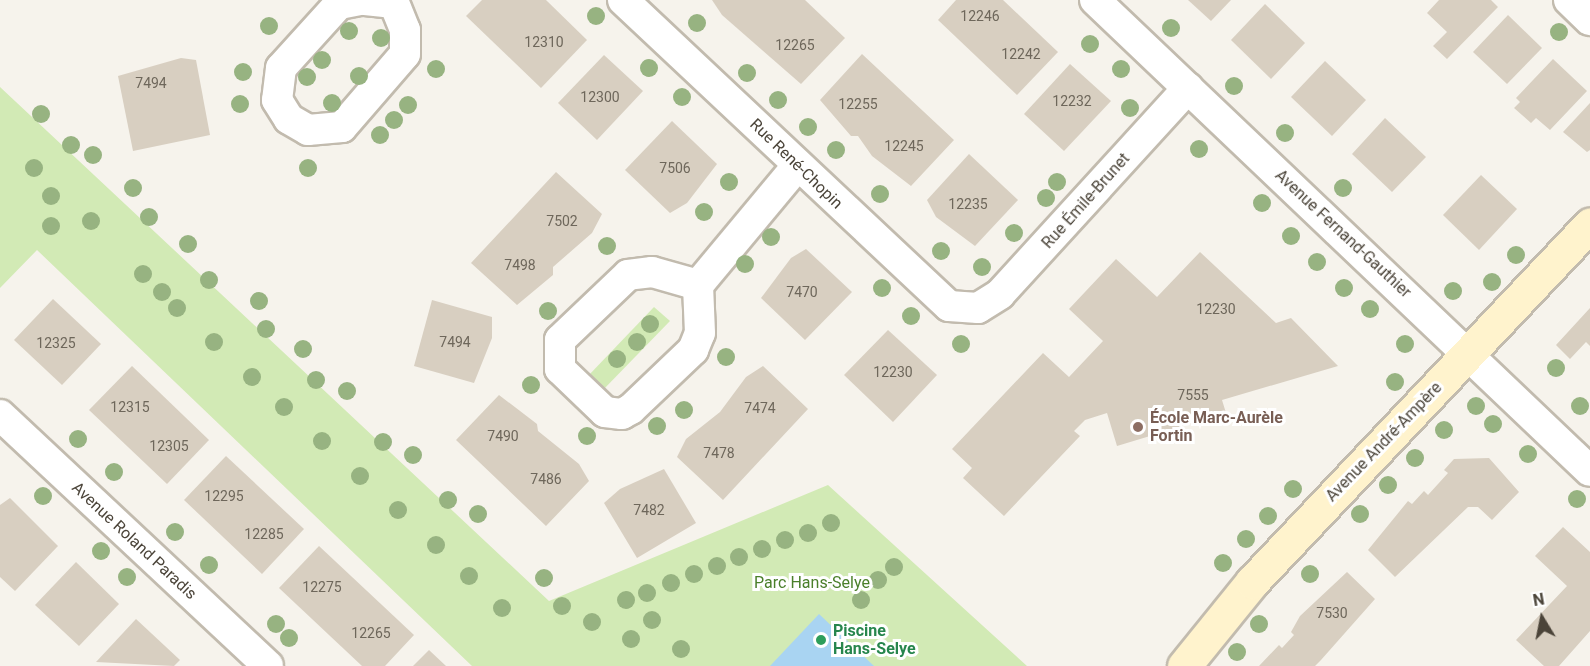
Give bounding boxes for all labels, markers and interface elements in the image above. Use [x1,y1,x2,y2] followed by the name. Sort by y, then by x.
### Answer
[960,8,1000,24] house number: 12246
[524,34,564,50] house number: 12310
[775,37,815,53] house number: 12265
[1001,46,1041,62] house number: 12242
[135,75,167,91] house number: 7494
[580,89,620,105] house number: 12300
[1052,93,1092,109] house number: 12232
[838,96,878,112] house number: 12255
[746,115,846,213] street label: Rue René-Chopin
[884,138,924,154] house number: 12245
[1038,149,1134,253] street label: Rue Émile-Brunet
[659,160,691,176] house number: 7506
[1271,166,1415,302] street label: Avenue Fernand-Gauthier
[948,196,988,212] house number: 12235
[546,213,578,229] house number: 7502
[504,257,536,273] house number: 7498
[786,284,818,300] house number: 7470
[1196,301,1236,317] house number: 12230
[439,334,471,350] house number: 7494
[36,335,76,351] house number: 12325
[873,364,913,380] house number: 12230
[1322,378,1446,506] street label: Avenue André-Ampère
[1177,387,1209,403] house number: 7555
[110,399,150,415] house number: 12315
[744,400,776,416] house number: 7474
[1150,408,1283,446] place label: École Marc-Aurèle Fortin
[1131,420,1145,434] marker: École Marc-Aurèle Fortin
[487,428,519,444] house number: 7490
[149,438,189,454] house number: 12305
[703,445,735,461] house number: 7478
[530,471,562,487] house number: 7486
[68,478,200,604] street label: Avenue Roland Paradis
[204,488,244,504] house number: 12295
[633,502,665,518] house number: 7482
[244,526,284,542] house number: 12285
[754,573,870,593] park label: Parc Hans-Selye
[302,579,342,595] house number: 12275
[1512,588,1572,648] north arrow
[1532,589,1546,610] text: N
[1316,605,1348,621] house number: 7530
[833,621,916,659] place label: Piscine Hans-Selye
[351,625,391,641] house number: 12265
[814,633,828,647] marker: Piscine Hans-Selye

